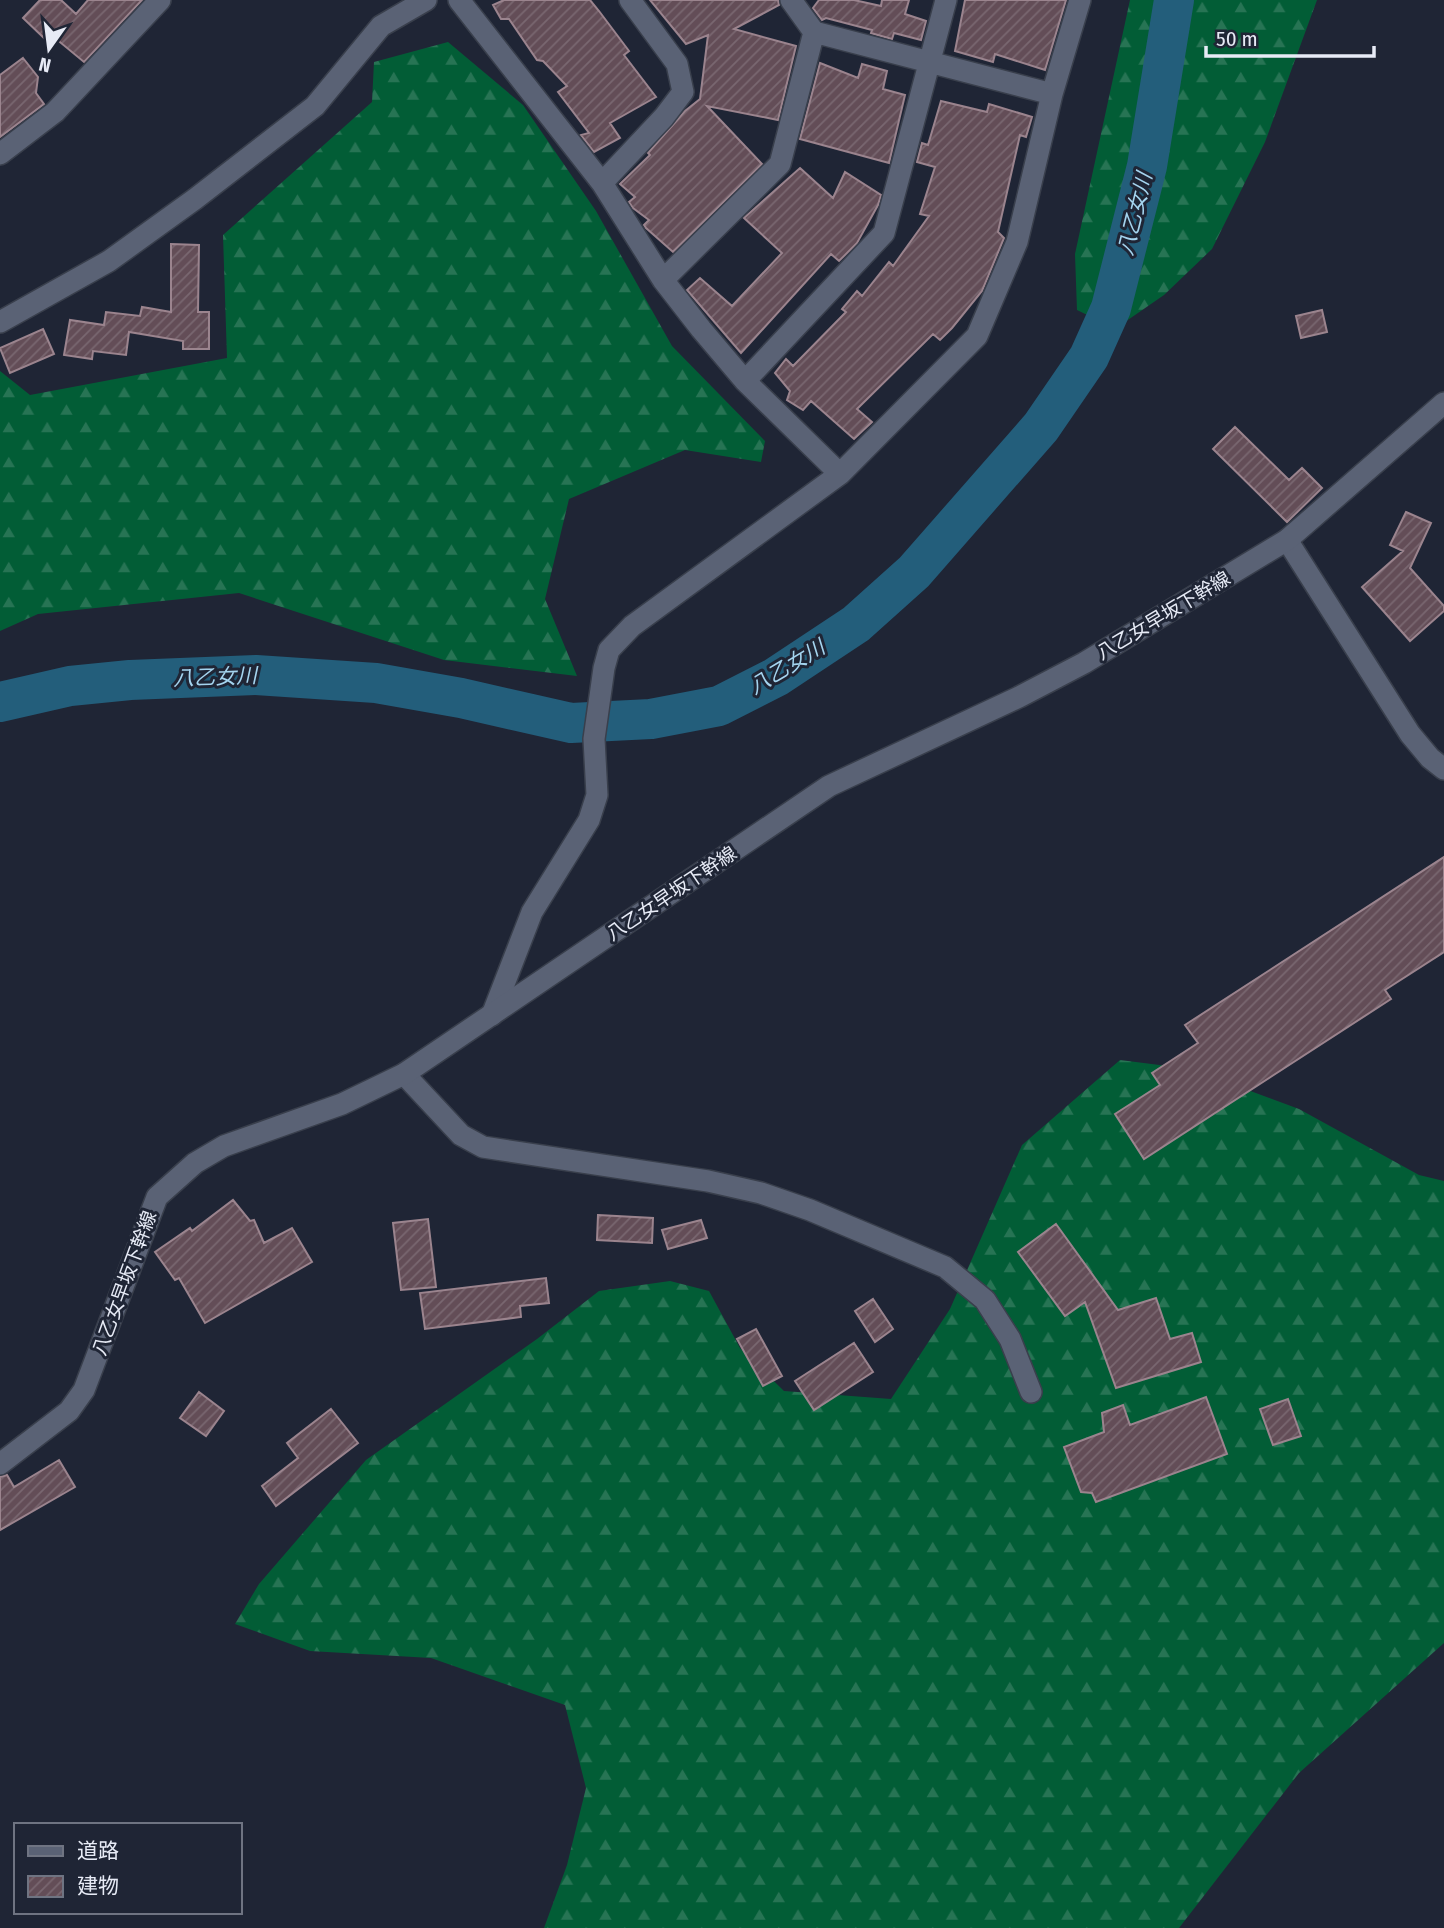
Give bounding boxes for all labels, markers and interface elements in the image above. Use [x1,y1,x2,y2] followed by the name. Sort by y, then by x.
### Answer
[14,14,84,84] north arrow
[1206,14,1374,58] scale bar
[1216,26,1258,52] text: 50 m
[37,52,53,78] text: N
[1112,168,1158,258] water label: 八乙女川
[1092,566,1234,664] street label: 八乙女早坂下幹線
[744,633,831,700] water label: 八乙女川
[173,662,259,691] water label: 八乙女川
[602,841,741,945] street label: 八乙女早坂下幹線
[88,1208,161,1359] street label: 八乙女早坂下幹線
[14,1823,242,1914] legend
[77,1838,119,1864] text: 道路
[77,1873,119,1899] text: 建物

